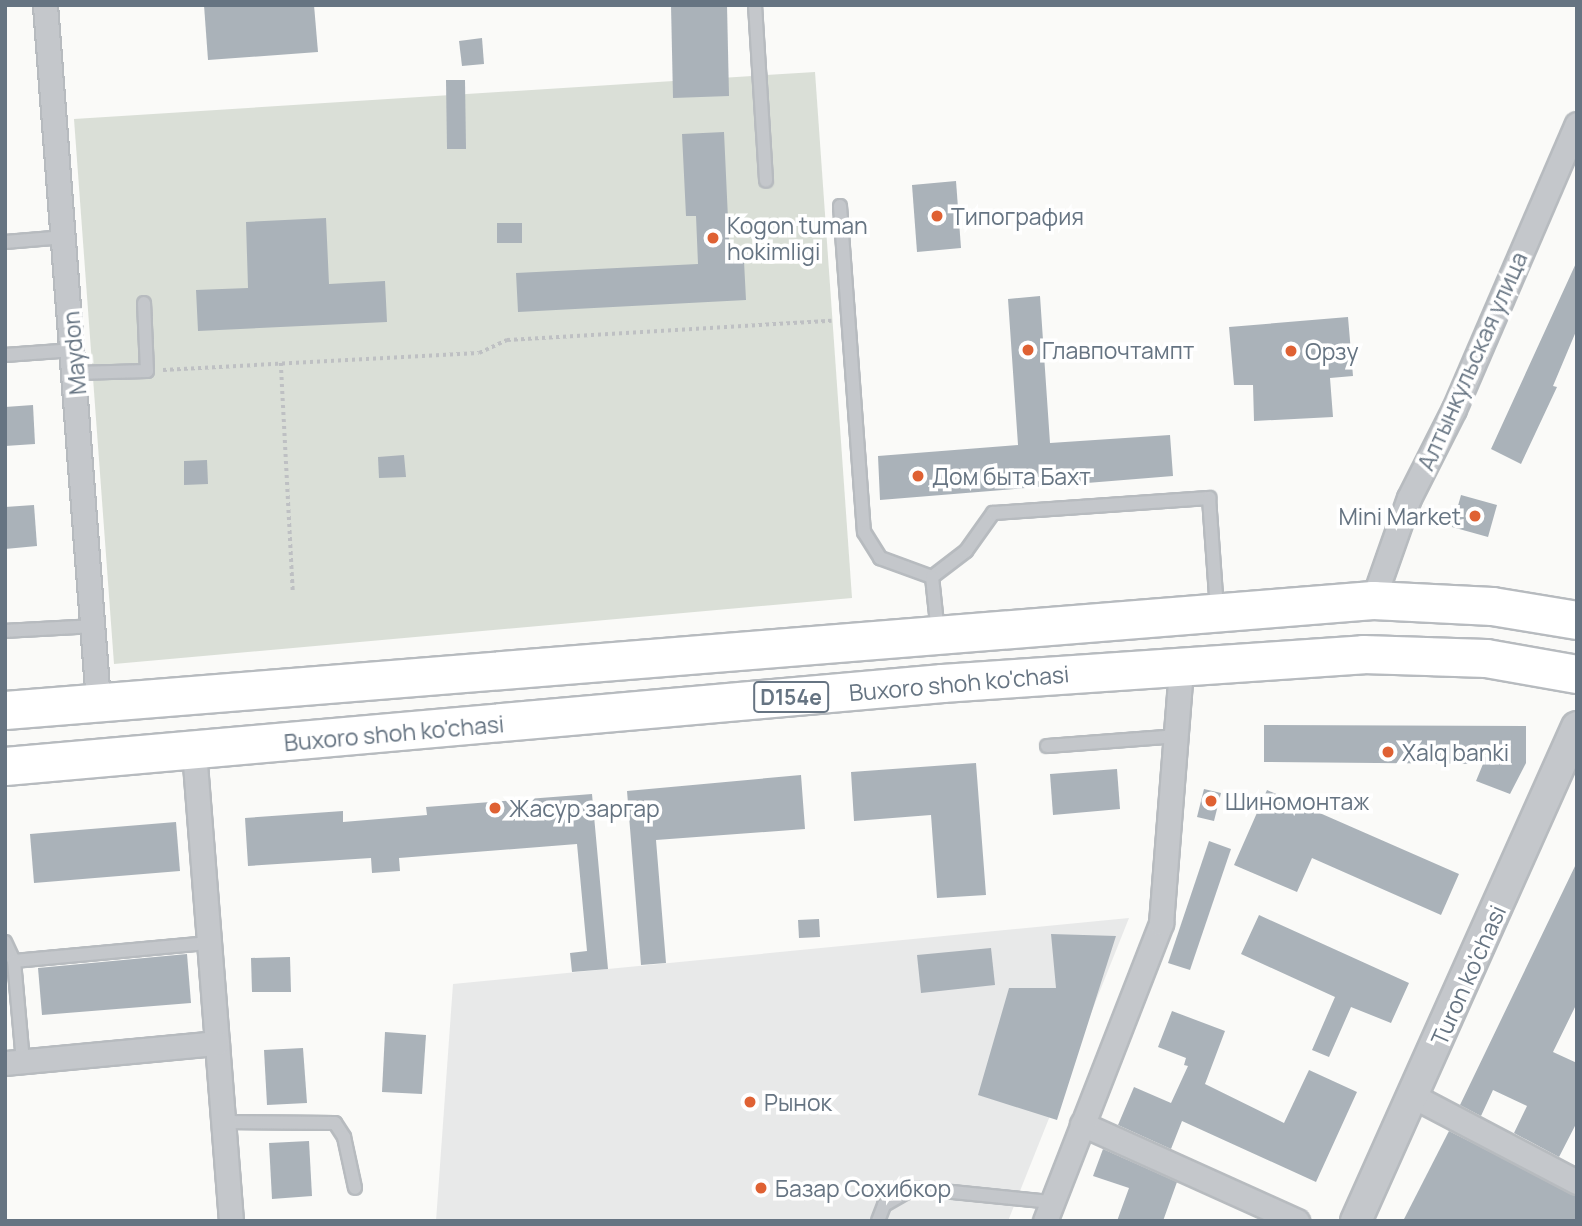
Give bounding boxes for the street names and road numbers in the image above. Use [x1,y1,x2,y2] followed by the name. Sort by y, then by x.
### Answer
[1411,247,1533,475] street label: Алтынкульская улица
[57,310,91,396] street label: Maydon
[848,660,1070,706] street label: Buxoro shoh ko'chasi
[752,680,830,714] road number: D154e
[283,710,505,756] street label: Buxoro shoh ko'chasi
[1425,901,1511,1049] street label: Turon ko'chasi

